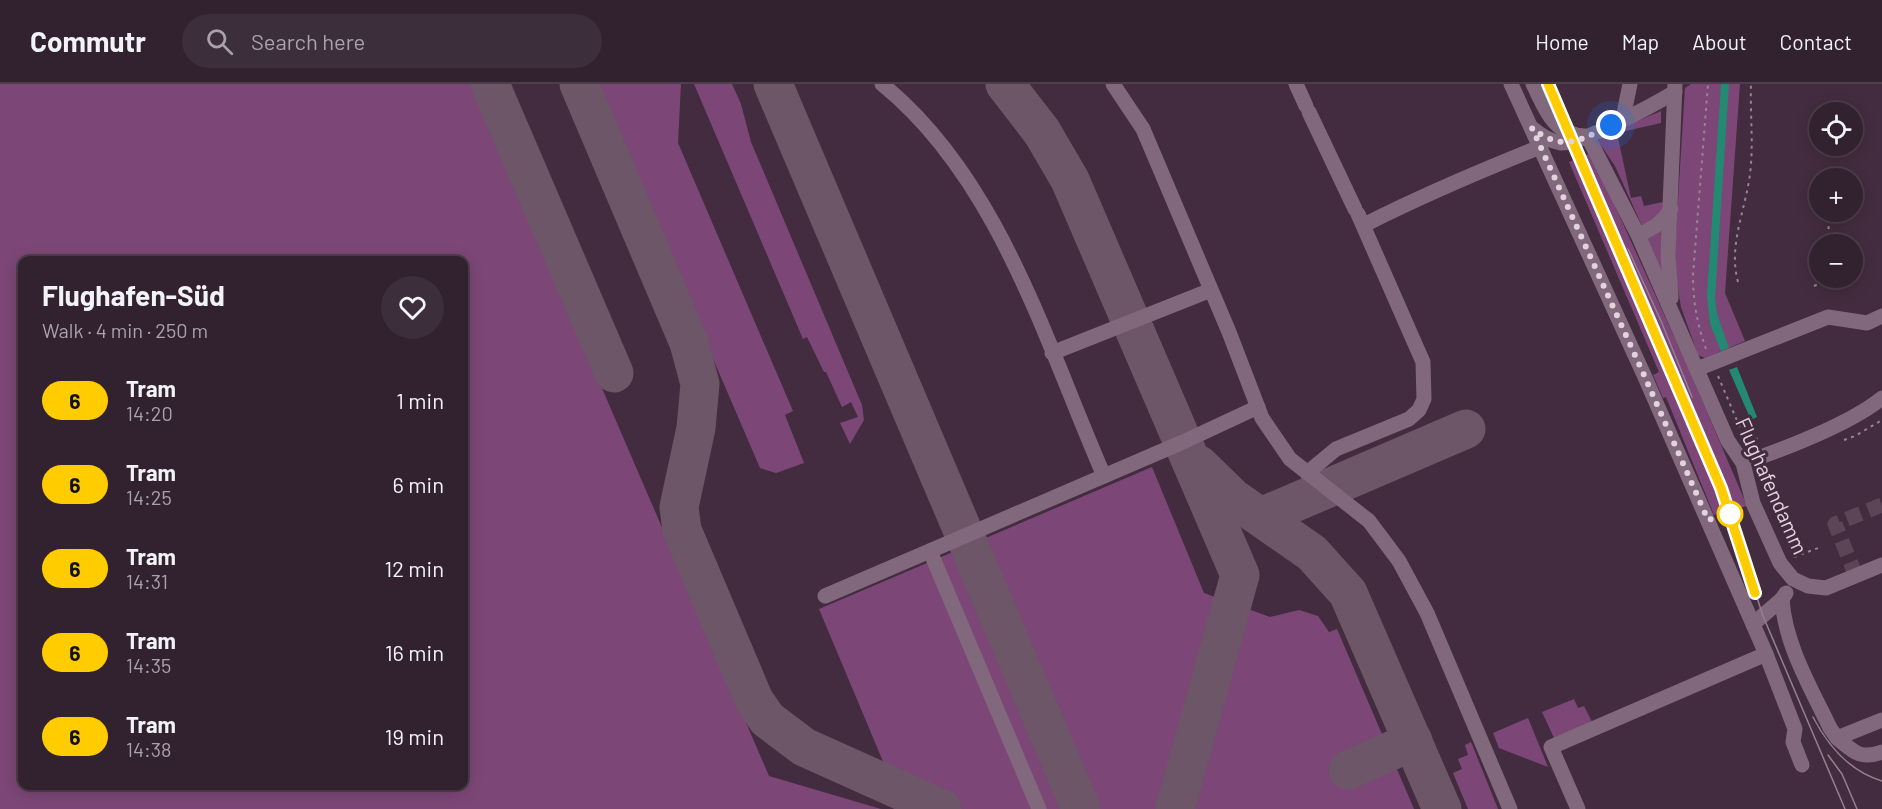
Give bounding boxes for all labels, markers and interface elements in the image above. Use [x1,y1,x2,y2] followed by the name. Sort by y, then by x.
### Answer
[182,14,602,68] search box
[30,24,146,58] text: Commutr
[203,25,236,58] icon: search
[251,28,365,54] text: Search here
[1535,29,1589,54] text: Home
[1622,29,1659,54] text: Map
[1692,29,1747,54] text: About
[1780,29,1852,54] text: Contact
[1809,102,1863,288] map controls
[1809,102,1863,156] button: locate
[1596,110,1626,140] your location
[1809,168,1863,222] button: +
[1809,234,1863,288] button: −
[381,276,444,339] button: heart
[42,278,225,312] text: Flughafen-Süd
[42,318,208,342] text: Walk · 4 min · 250 m
[126,375,176,401] text: Tram
[396,387,444,413] text: 1 min
[69,388,81,413] text: 6
[126,401,173,425] text: 14:20
[1731,413,1814,558] street label: Flughafendamm
[126,459,176,485] text: Tram
[393,471,444,497] text: 6 min
[69,472,81,497] text: 6
[126,485,172,509] text: 14:25
[1717,501,1743,527] unlabelled marker
[126,543,176,569] text: Tram
[384,555,444,581] text: 12 min
[69,556,81,581] text: 6
[126,569,168,593] text: 14:31
[126,627,176,653] text: Tram
[385,639,444,665] text: 16 min
[69,640,81,665] text: 6
[126,653,171,677] text: 14:35
[126,711,176,737] text: Tram
[385,723,444,749] text: 19 min
[69,724,81,749] text: 6
[126,737,172,761] text: 14:38

